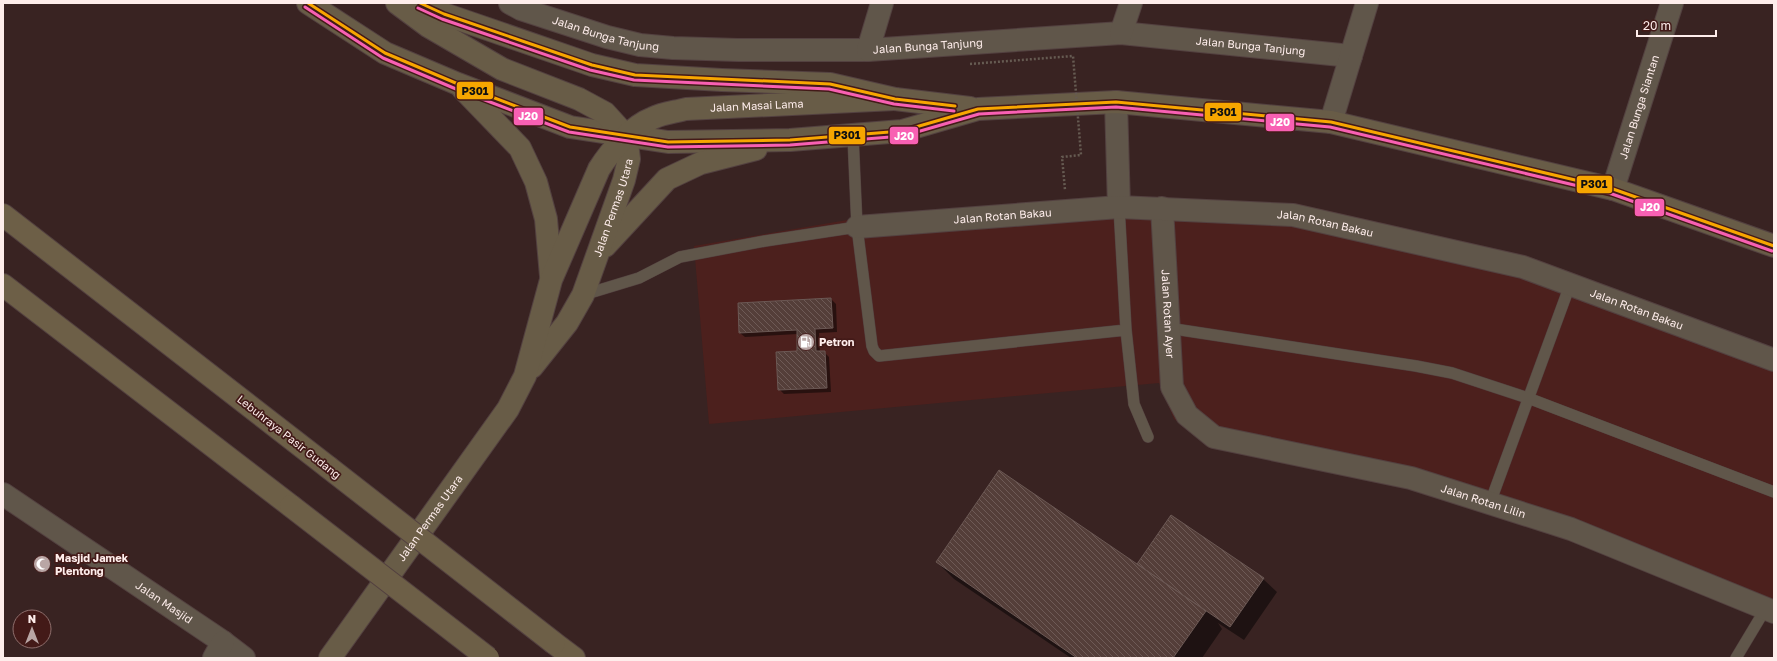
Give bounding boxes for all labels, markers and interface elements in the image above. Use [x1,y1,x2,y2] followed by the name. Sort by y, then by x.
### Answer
[1637,12,1716,38] scale bar
[551,13,660,53] street label: Jalan Bunga Tanjung
[1643,18,1671,33] text: 20 m
[1195,34,1306,57] street label: Jalan Bunga Tanjung
[872,35,983,56] street label: Jalan Bunga Tanjung
[1616,53,1661,160] street label: Jalan Bunga Siantan
[456,81,494,100] line badge: P301
[462,84,489,97] text: P301
[710,96,804,114] street label: Jalan Masai Lama
[1204,102,1242,122] line badge: P301
[1210,105,1237,118] text: P301
[513,107,544,126] line badge: J20
[518,109,538,122] text: J20
[1265,113,1295,132] line badge: J20
[1270,115,1290,128] text: J20
[828,126,866,145] line badge: P301
[889,126,919,145] line badge: J20
[834,128,861,141] text: P301
[894,129,914,142] text: J20
[590,157,635,258] street label: Jalan Permas Utara
[1576,175,1613,194] line badge: P301
[1581,177,1608,190] text: P301
[1634,198,1665,217] line badge: J20
[1640,200,1660,213] text: J20
[953,205,1052,226] street label: Jalan Rotan Bakau
[1277,207,1375,239] street label: Jalan Rotan Bakau
[1159,269,1177,359] street label: Jalan Rotan Ayer
[1589,285,1685,332] street label: Jalan Rotan Bakau
[796,332,816,352] fuel station icon: Petron
[819,335,855,348] place label: Petron
[235,392,344,481] street label: Lebuhraya Pasir Gudang
[394,472,465,563] street label: Jalan Permas Utara
[1439,481,1527,520] street label: Jalan Rotan Lilin
[55,551,129,577] place label: Masjid Jamek Plentong
[32,554,52,574] mosque icon: Masjid Jamek Plentong
[133,578,195,626] street label: Jalan Masjid
[12,609,52,649] north arrow
[28,612,36,625] text: N

